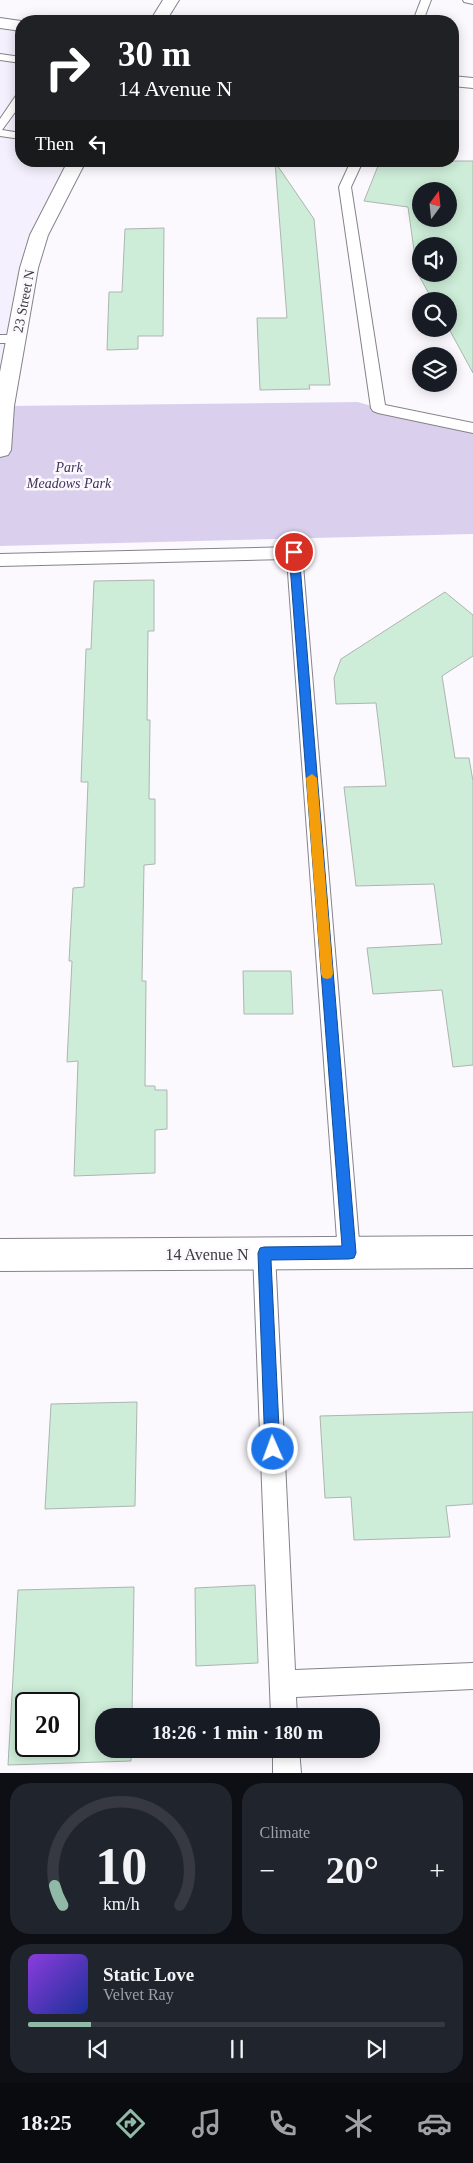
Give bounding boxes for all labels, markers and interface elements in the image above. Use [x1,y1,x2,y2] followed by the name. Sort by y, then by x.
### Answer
[35,35,100,100] icon: right
[118,35,191,74] text: 30 m
[118,76,232,101] text: 14 Avenue N
[84,130,112,158] icon: left
[35,133,74,154] text: Then
[412,182,458,228] north arrow
[412,182,457,392] map controls
[412,237,457,282] button: sound
[11,268,37,334] street label: 23 Street N
[412,292,457,337] button: search
[412,347,457,392] button: layers
[26,460,112,491] park label: Park Meadows Park
[273,531,315,573] pin
[280,538,308,566] icon: arrive
[165,1246,249,1263] street label: 14 Avenue N
[246,1422,298,1474] position arrow
[15,1692,80,1757] speed limit sign: 20
[152,1722,323,1743] text: 18:26 · 1 min · 180 m
[260,1824,310,1841] text: Climate
[95,1838,147,1895] text: 10
[326,1849,379,1891] text: 20°
[260,1855,275,1886] text: −
[429,1855,445,1886] text: +
[102,1894,139,1914] text: km/h
[103,1964,194,1985] text: Static Love
[103,1986,174,2003] text: Velvet Ray
[84,2035,112,2063] icon: previous
[223,2035,251,2063] icon: pause
[362,2035,390,2063] icon: next
[113,2106,148,2141] icon: directions
[189,2106,224,2141] icon: music
[265,2106,300,2141] icon: phone
[341,2106,376,2141] icon: climate
[417,2106,452,2141] icon: car
[21,2110,72,2135] text: 18:25

